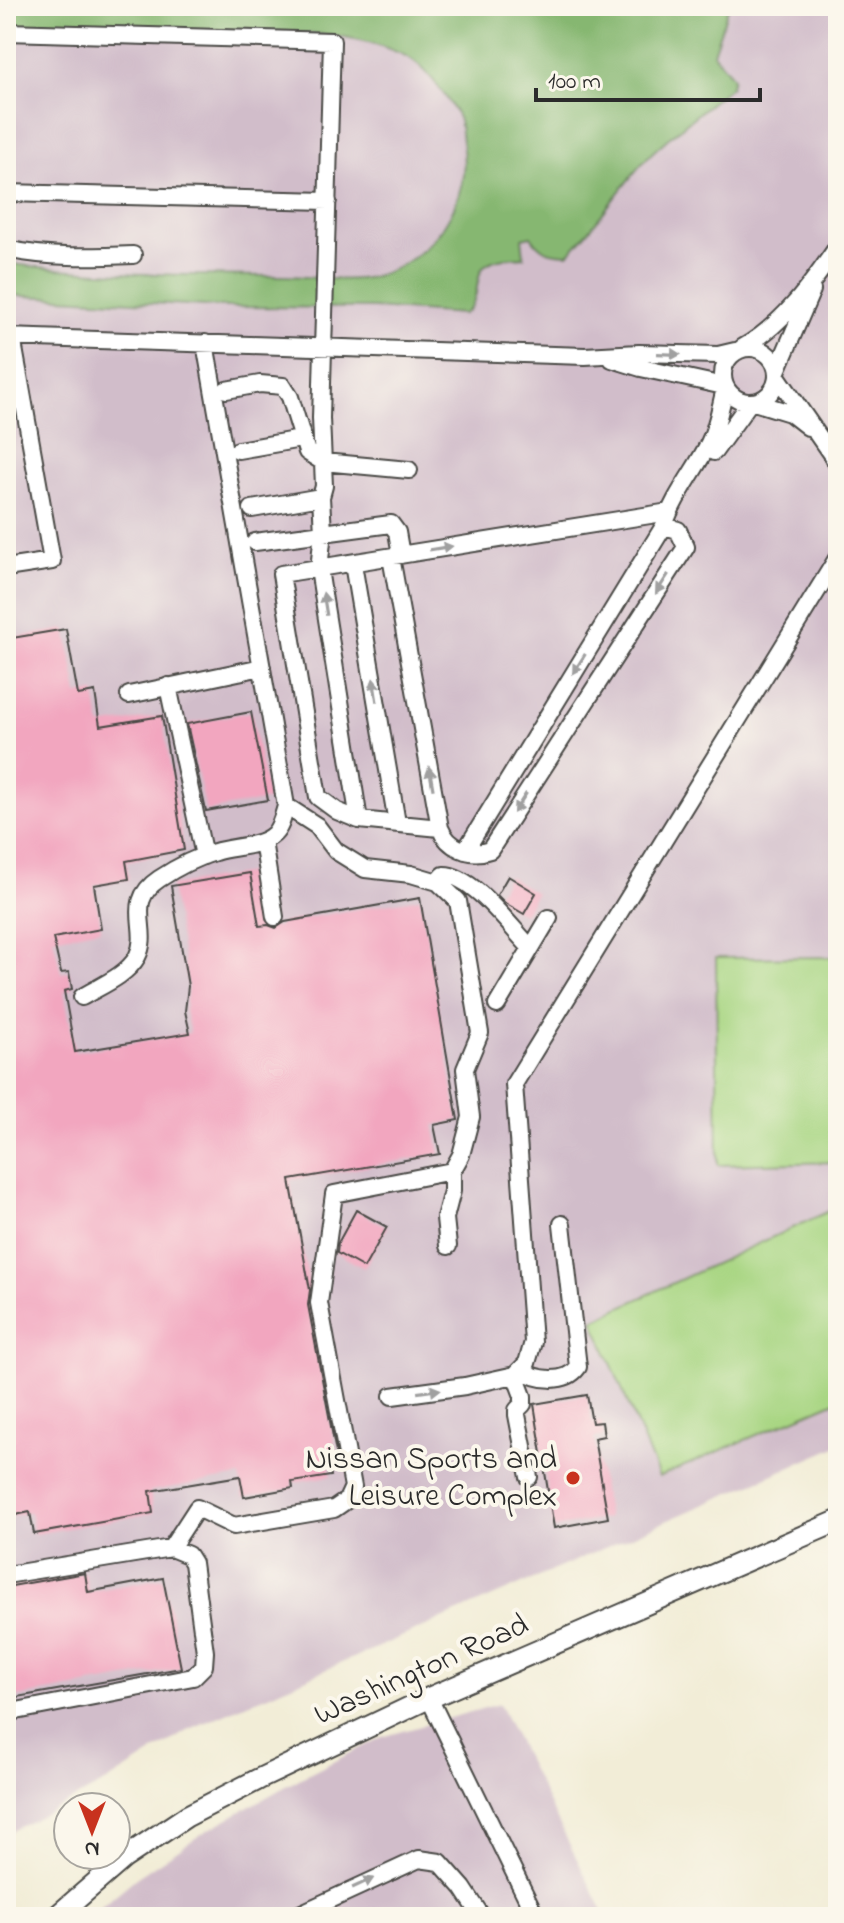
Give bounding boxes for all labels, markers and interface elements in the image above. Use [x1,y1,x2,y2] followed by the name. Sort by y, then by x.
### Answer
[536,52,760,102] scale bar
[548,65,601,100] text: 100 m
[657,347,682,360] one-way arrow
[429,542,454,554] one-way arrow
[654,574,669,595] one-way arrow
[318,591,331,616] one-way arrow
[573,653,587,675] one-way arrow
[368,678,380,703] one-way arrow
[424,766,436,791] one-way arrow
[513,792,528,813] one-way arrow
[417,1384,442,1397] one-way arrow
[305,1437,557,1521] place label: Nissan Sports and Leisure Complex
[564,1469,582,1487] marker: Nissan Sports and Leisure Complex
[307,1603,537,1739] street label: Washington Road
[52,1791,132,1871] north arrow
[85,1832,99,1864] text: N
[351,1876,375,1890] one-way arrow

